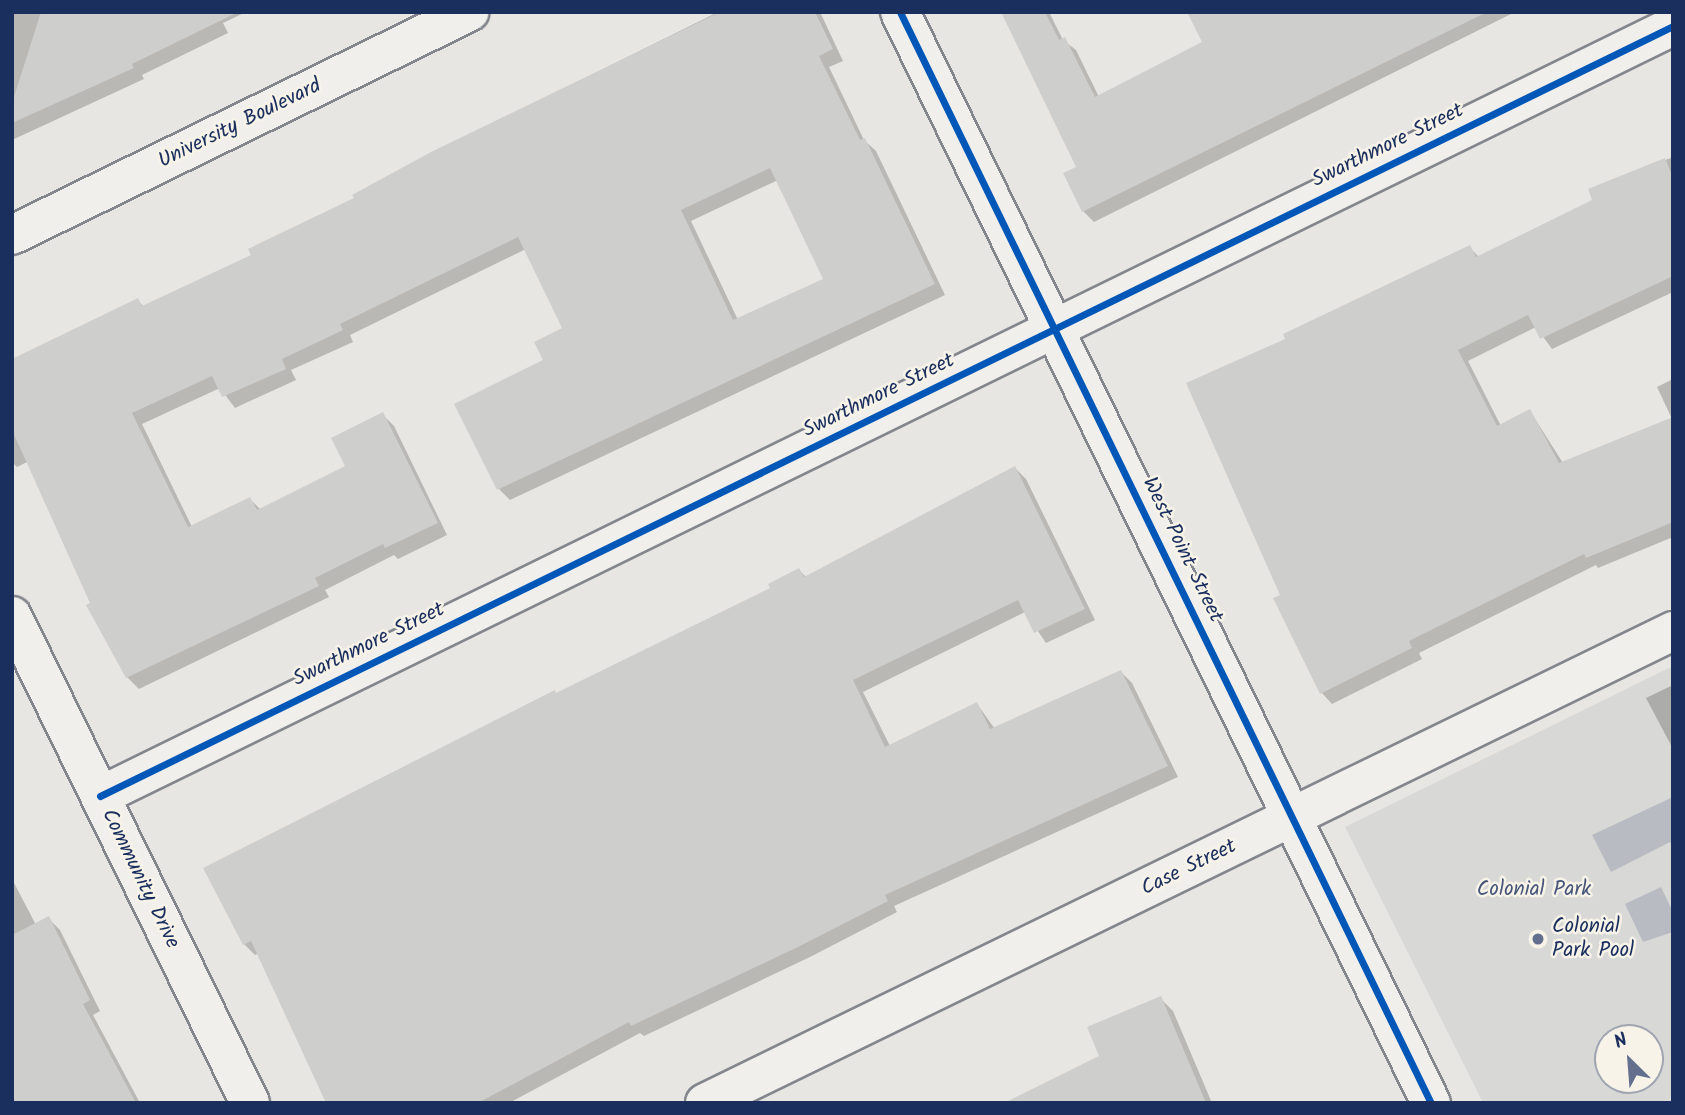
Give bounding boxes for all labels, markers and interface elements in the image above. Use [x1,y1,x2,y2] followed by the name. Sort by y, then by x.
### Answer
[154,74,326,174] street label: University Boulevard
[1308,98,1468,194] street label: Swarthmore Street
[799,348,959,444] street label: Swarthmore Street
[1136,473,1228,627] street label: West Point Street
[289,597,449,693] street label: Swarthmore Street
[95,805,185,953] street label: Community Drive
[1137,834,1241,902] street label: Case Street
[1477,877,1591,903] park label: Colonial Park
[1552,914,1634,964] place label: Colonial Park Pool
[1530,931,1546,947] marker: Colonial Park Pool
[1594,1024,1664,1094] north arrow
[1609,1026,1633,1058] text: N

